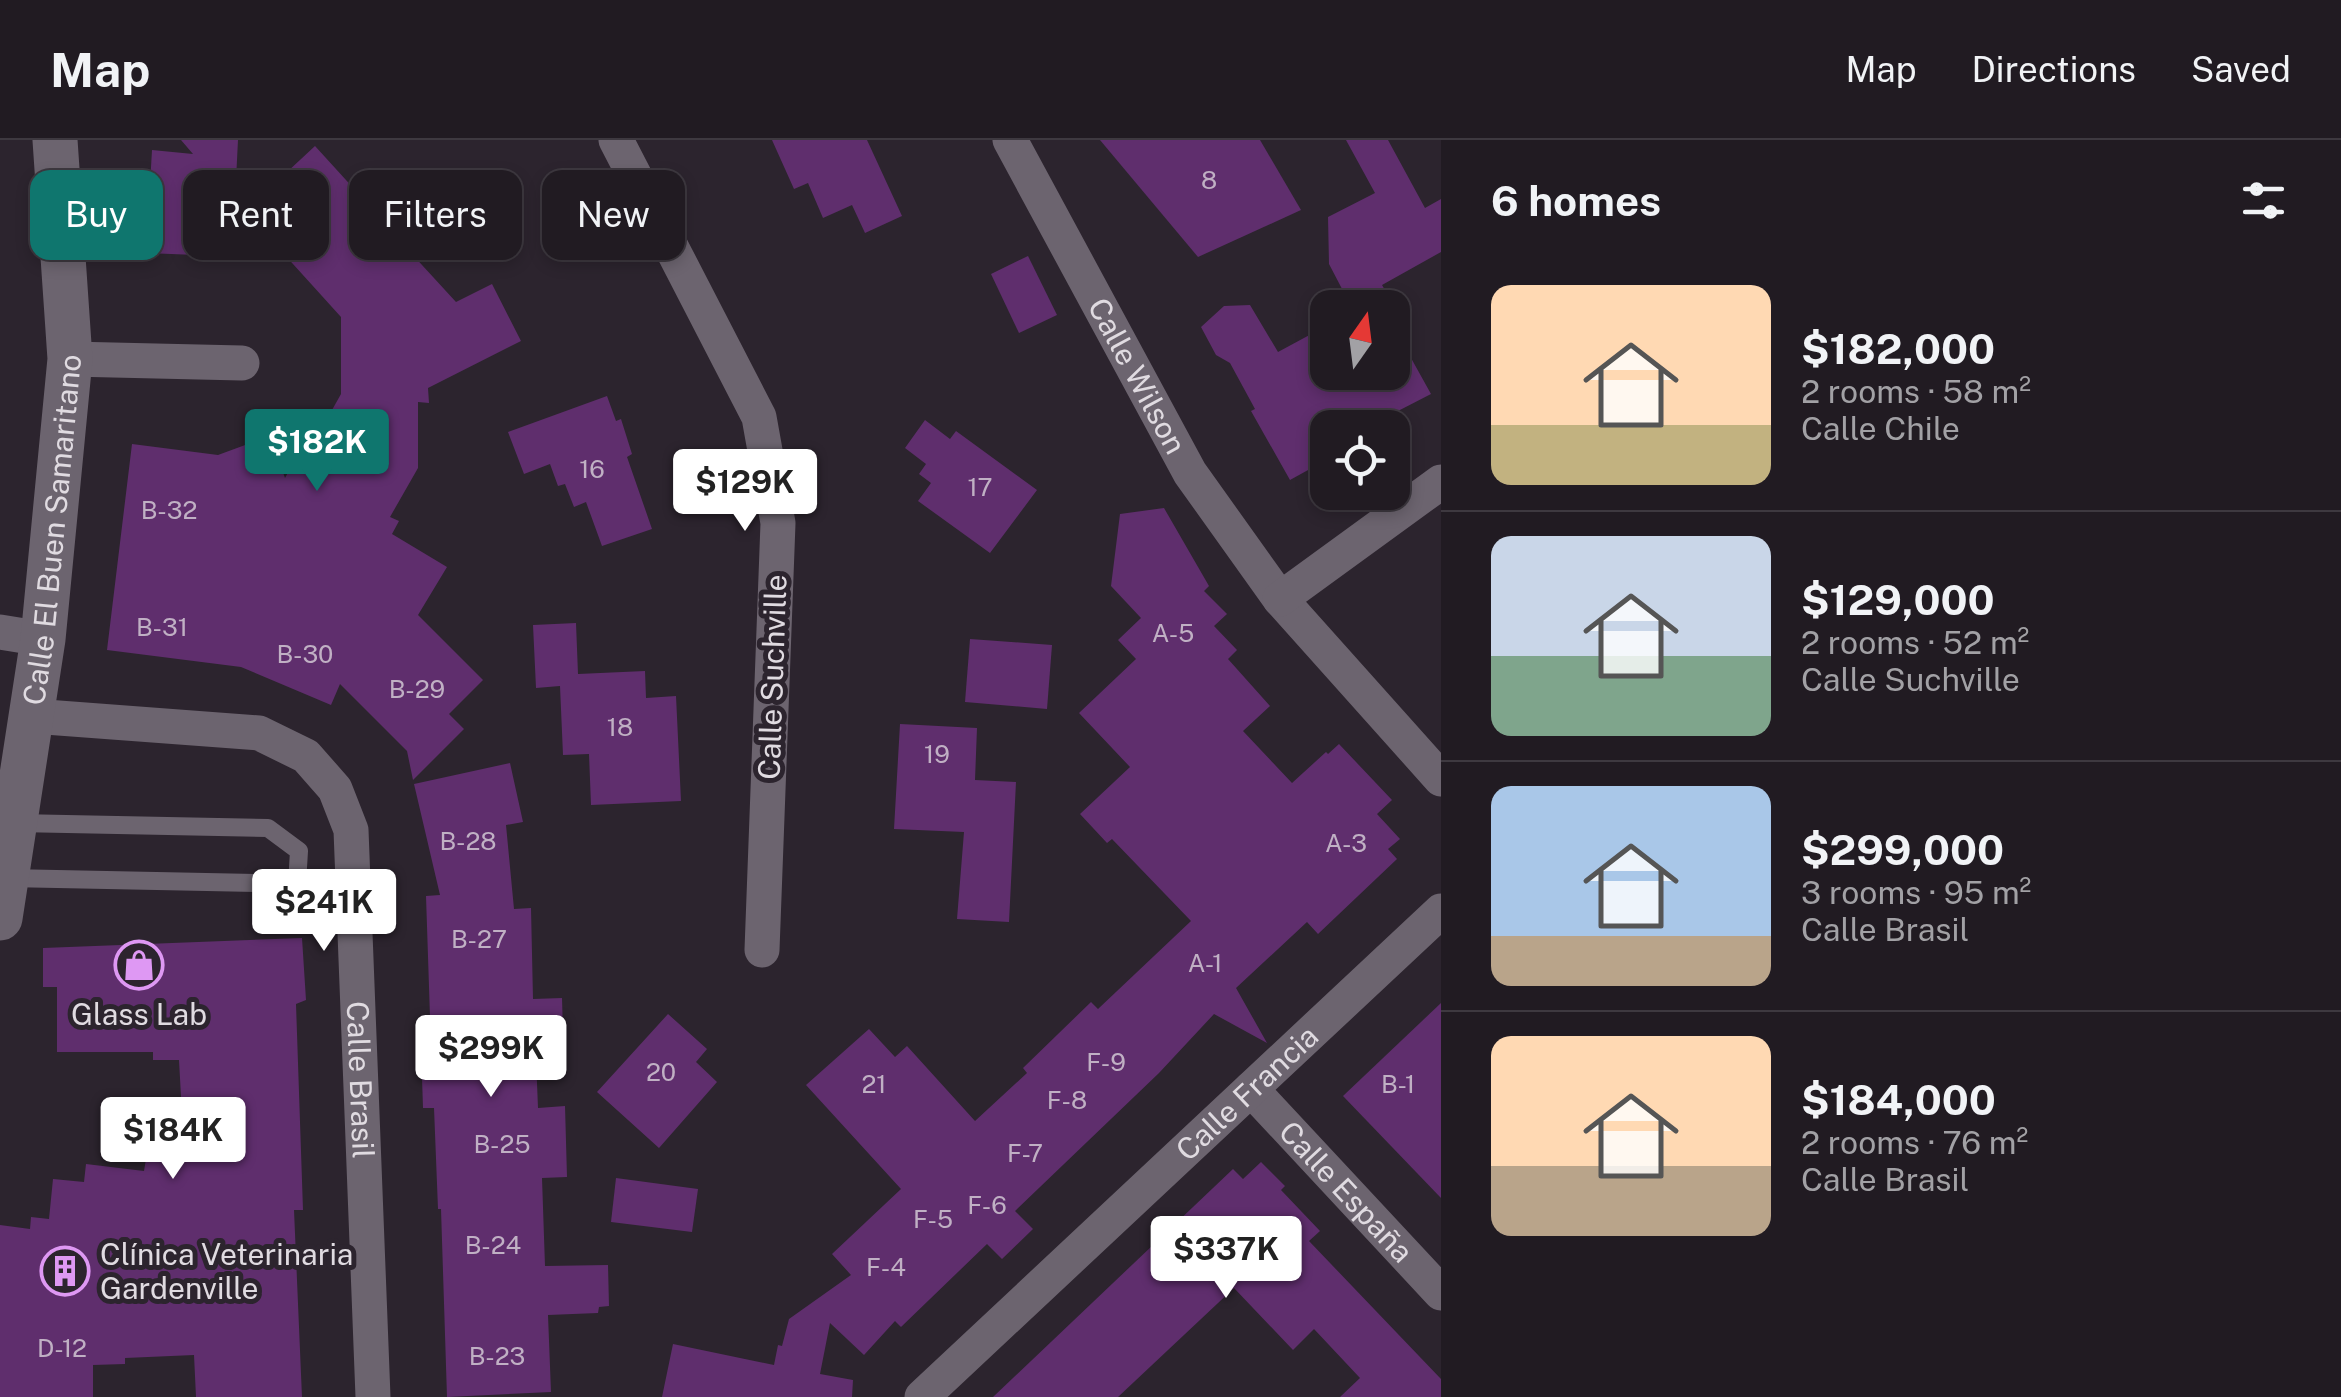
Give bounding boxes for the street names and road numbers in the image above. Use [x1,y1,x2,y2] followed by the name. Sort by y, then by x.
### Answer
[1081,292,1194,460] street label: Calle Wilson
[15,353,88,708] street label: Calle El Buen Samaritano
[750,574,794,780] street label: Calle Suchville
[340,1000,382,1159] street label: Calle Brasil
[1168,1018,1325,1168] street label: Calle Francia
[1272,1113,1421,1269] street label: Calle España

